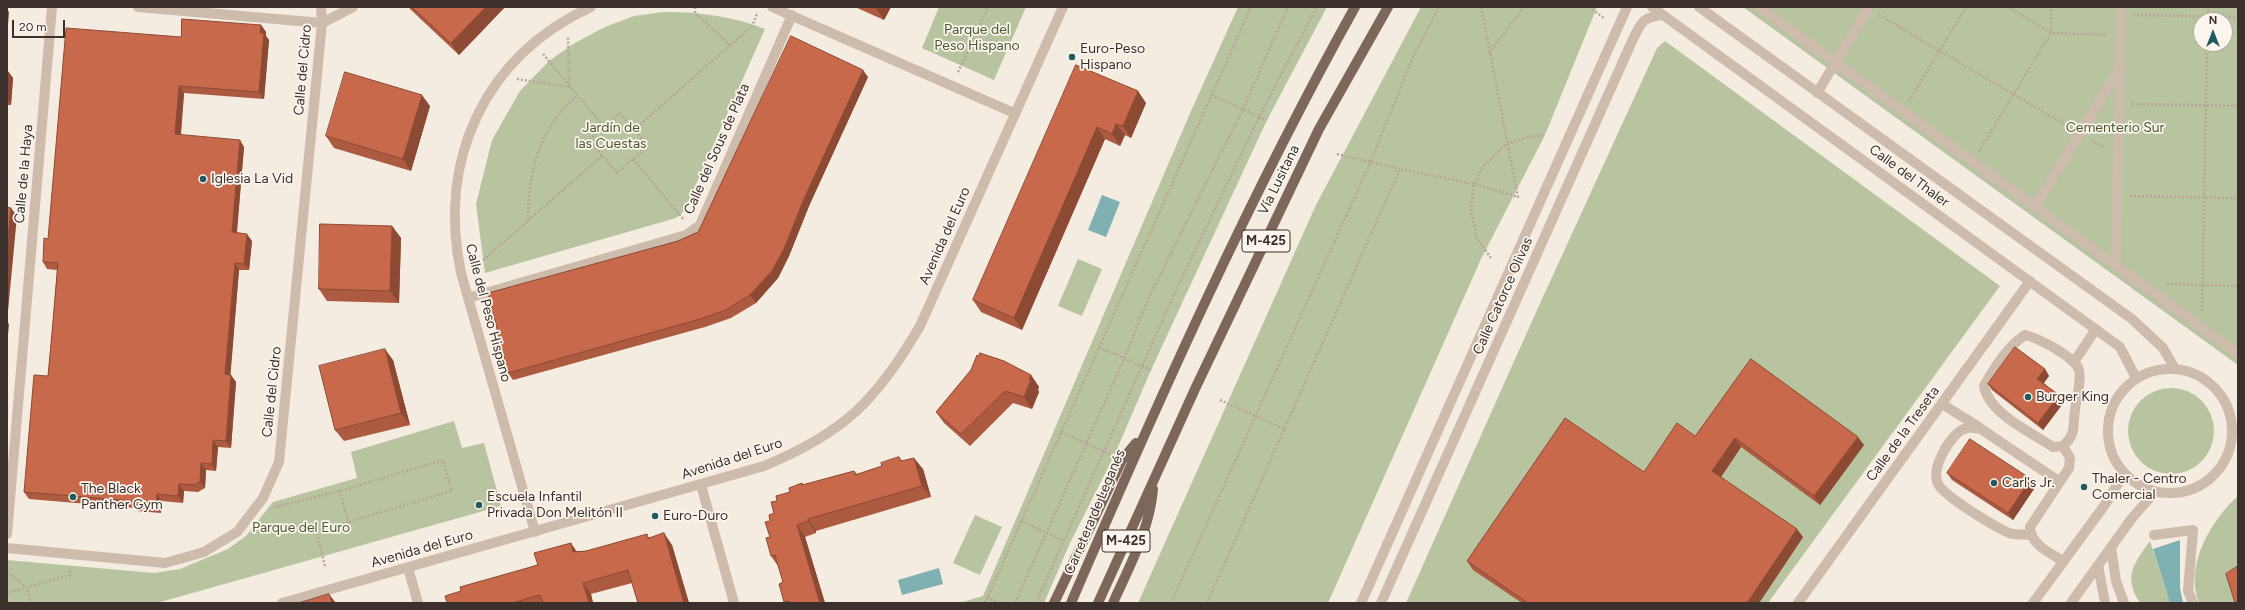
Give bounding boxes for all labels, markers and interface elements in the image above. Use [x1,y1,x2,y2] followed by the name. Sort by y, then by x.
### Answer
[14,12,67,38] scale bar
[2193,12,2233,52] north arrow
[2209,14,2217,27] text: N
[19,20,47,34] text: 20 m
[934,22,1020,54] park label: Parque del Peso Hispano
[291,24,315,116] street label: Calle del Cidro
[1080,41,1145,74] place label: Euro-Peso Hispano
[1067,52,1077,62] marker: Euro-Peso Hispano
[681,81,753,217] street label: Calle del Sous de Plata
[575,120,647,152] park label: Jardín de las Cuestas
[2066,120,2164,136] park label: Cementerio Sur
[11,124,37,224] street label: Calle de la Haya
[1866,141,1952,211] street label: Calle del Thaler
[1255,142,1303,218] street label: Vía Lusitana
[211,171,293,187] place label: Iglesia La Vid
[198,174,208,184] marker: Iglesia La Vid
[916,184,974,288] street label: Avenida del Euro
[1242,230,1290,252] road number: M-425
[1470,235,1536,357] street label: Calle Catorce Olivas
[461,242,515,384] street label: Calle del Peso Hispano
[259,346,285,438] street label: Calle del Cidro
[1863,383,1943,485] street label: Calle de la Treseta
[2036,389,2109,405] place label: Burger King
[2023,392,2033,402] marker: Burger King
[679,435,785,483] street label: Avenida del Euro
[1061,447,1129,577] street label: Carretera de Leganés
[2092,471,2187,504] place label: Thaler - Centro Comercial
[2002,475,2055,491] place label: Carl's Jr.
[1989,478,1999,488] marker: Carl's Jr.
[81,481,163,514] place label: The Black Panther Gym
[2079,482,2089,492] marker: Thaler - Centro Comercial
[487,489,623,522] place label: Escuela Infantil Privada Don Melitón II
[68,492,78,502] marker: The Black Panther Gym
[474,500,484,510] marker: Escuela Infantil Privada Don Melitón II
[663,508,728,524] place label: Euro-Duro
[650,511,660,521] marker: Euro-Duro
[252,520,350,536] park label: Parque del Euro
[369,526,475,572] street label: Avenida del Euro
[1102,530,1150,552] road number: M-425

